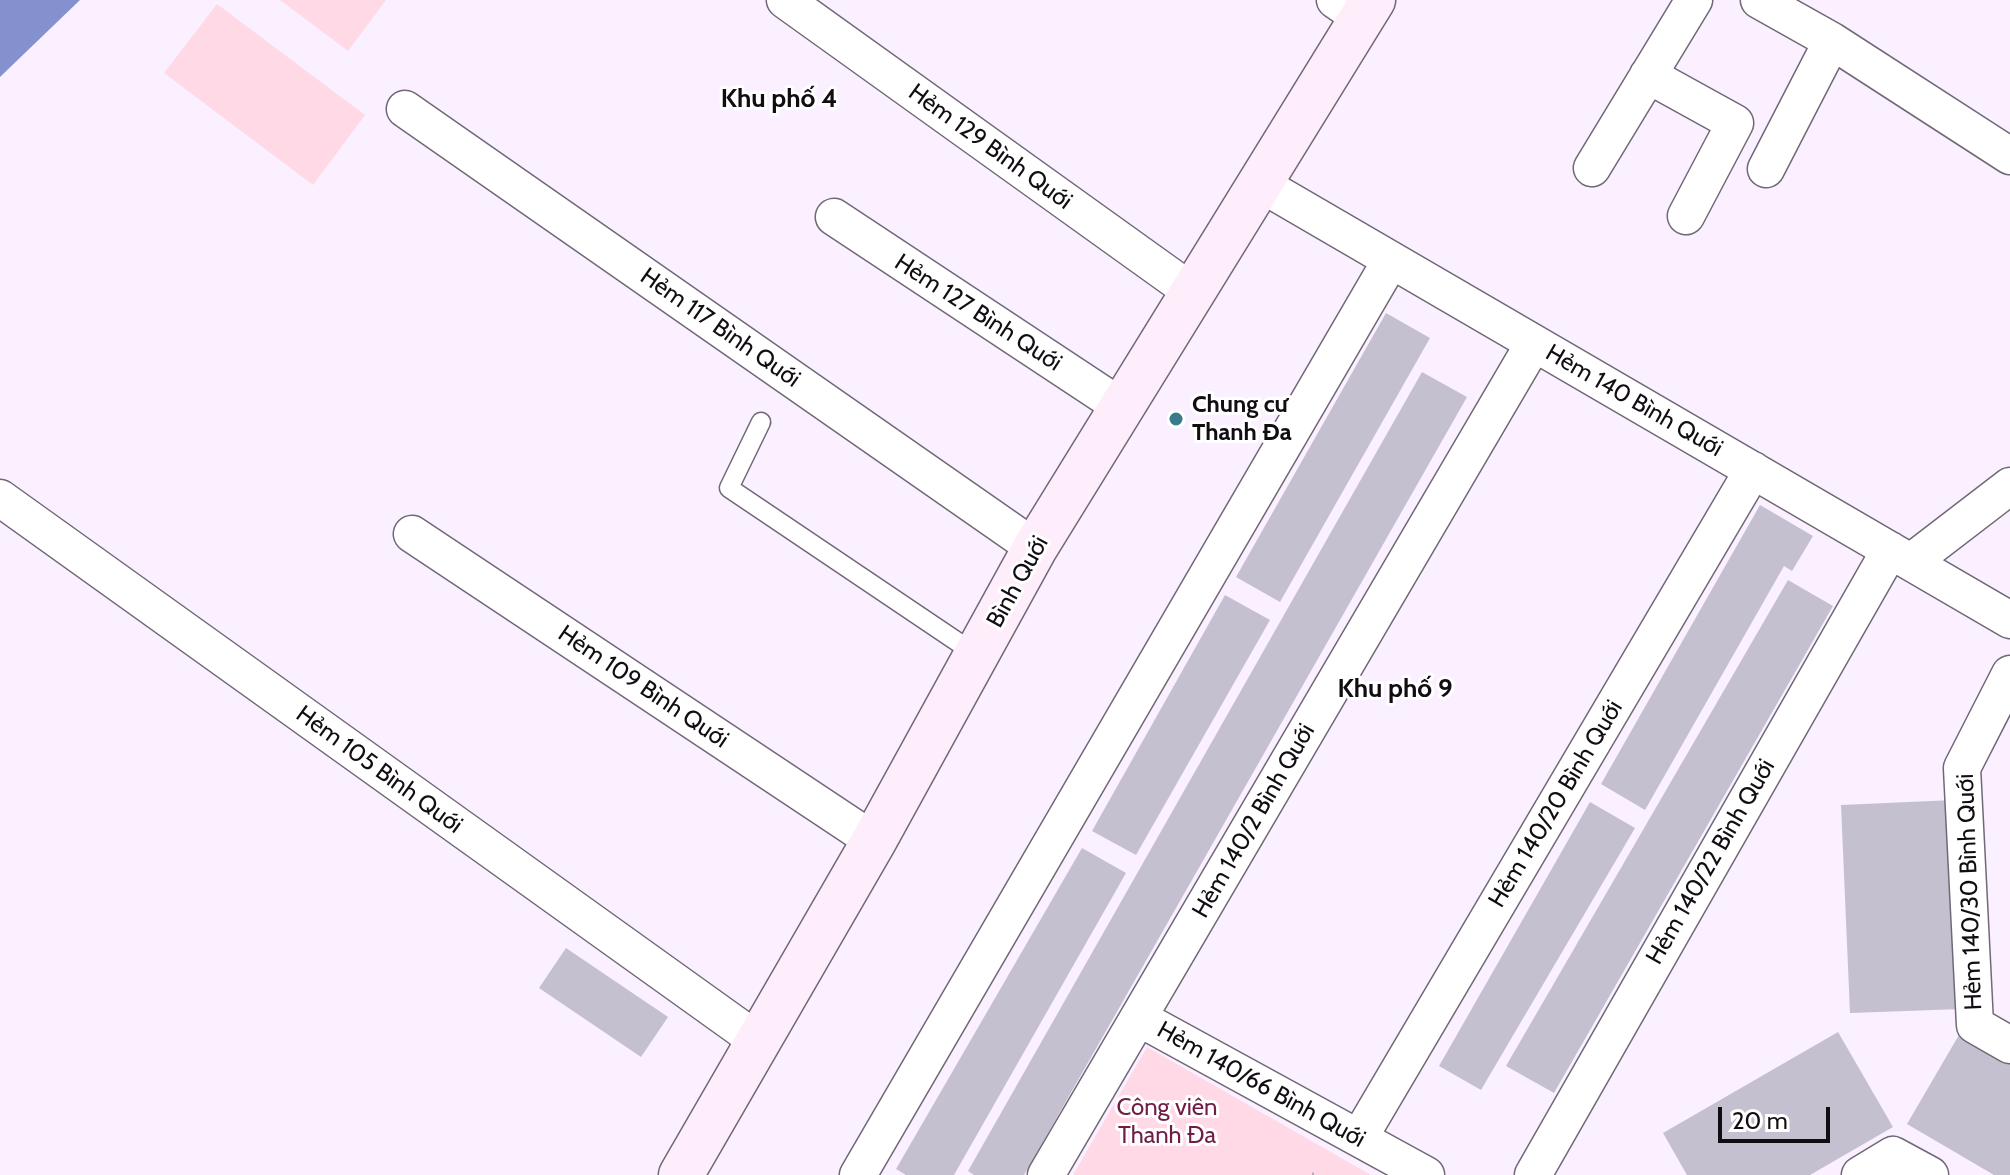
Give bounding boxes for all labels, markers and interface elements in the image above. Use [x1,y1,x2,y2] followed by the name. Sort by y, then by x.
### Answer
[903,78,1077,216] street label: Hẻm 129 Bình Quới
[721,83,837,115] district label: Khu phố 4
[889,248,1067,378] street label: Hẻm 127 Bình Quới
[634,262,806,394] street label: Hẻm 117 Bình Quới
[1540,339,1728,463] street label: Hẻm 140 Bình Quới
[1192,391,1292,447] place label: Chung cư Thanh Đa
[1167,410,1185,428] marker: Chung cư Thanh Đa
[981,531,1055,633] street label: Bình Quới
[552,619,734,755] street label: Hẻm 109 Bình Quới
[1337,673,1453,705] district label: Khu phố 9
[1483,695,1629,913] street label: Hẻm 140/20 Bình Quới
[290,700,468,840] street label: Hẻm 105 Bình Quới
[1187,719,1321,923] street label: Hẻm 140/2 Bình Quới
[1641,754,1781,970] street label: Hẻm 140/22 Bình Quới
[1951,773,1989,1011] street label: Hẻm 140/30 Bình Quới
[1152,1016,1370,1154] street label: Hẻm 140/66 Bình Quới
[1722,1091,1834,1141] scale bar
[1116,1094,1218,1150] park label: Công viên Thanh Đa
[1732,1106,1788,1135] text: 20 m

